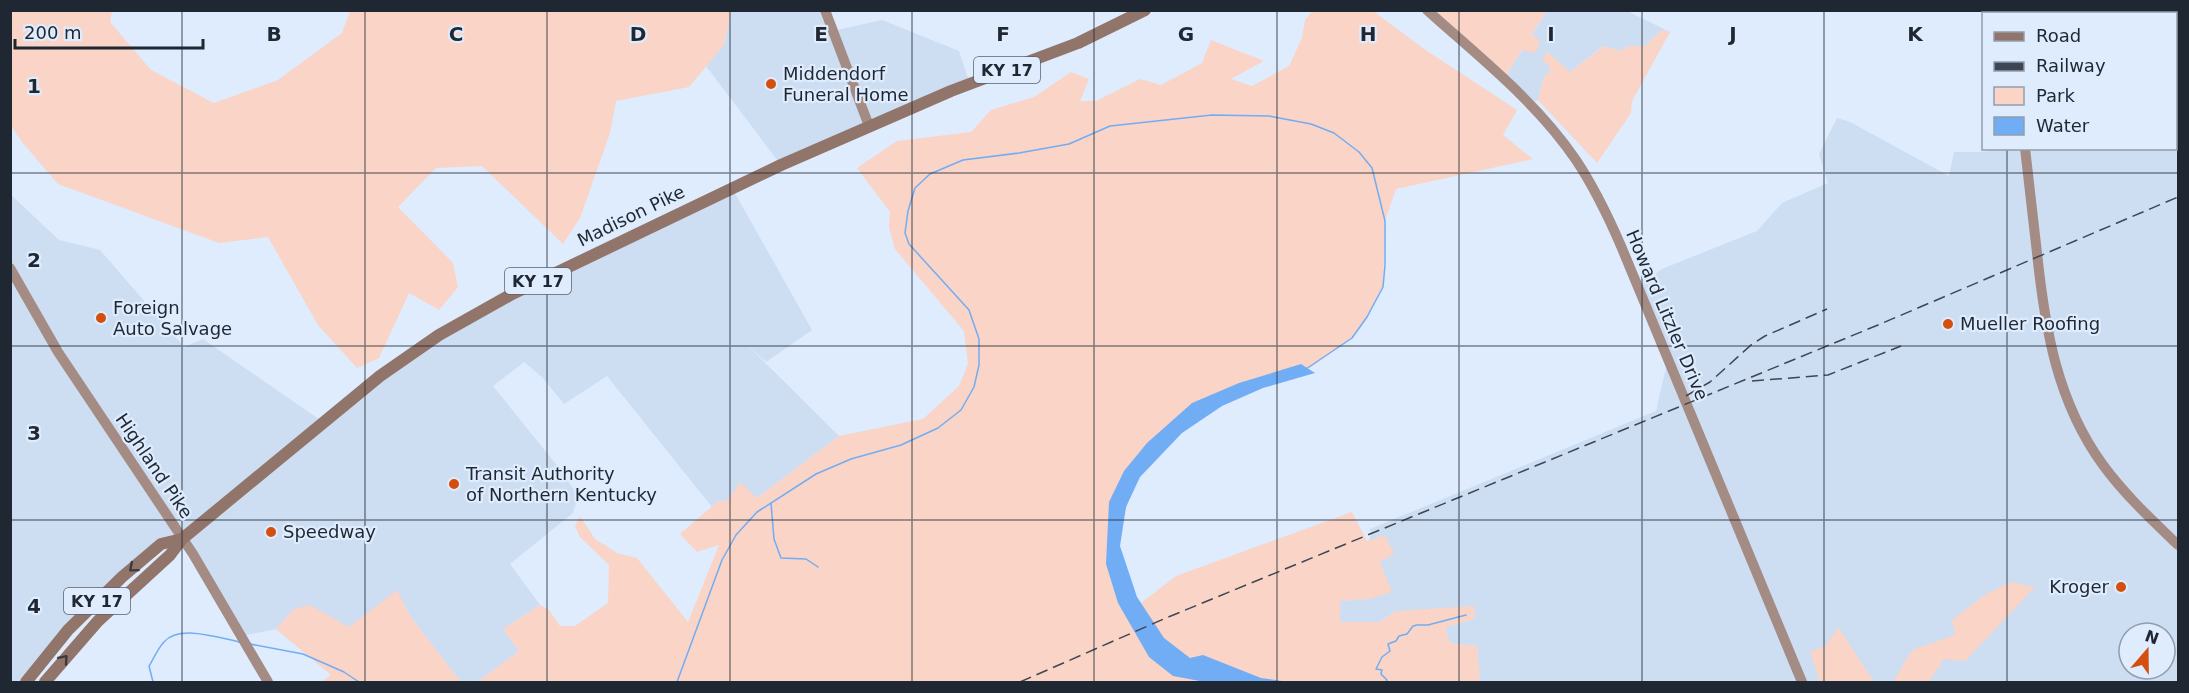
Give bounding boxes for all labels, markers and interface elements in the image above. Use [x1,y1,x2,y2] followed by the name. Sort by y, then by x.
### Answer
[15,12,202,50] scale bar
[1982,12,2177,150] legend
[24,22,82,43] text: 200 m
[266,22,282,46] text: B
[449,22,463,46] text: C
[630,22,646,46] text: D
[814,22,828,46] text: E
[996,22,1010,46] text: F
[1178,22,1194,46] text: G
[1360,22,1376,46] text: H
[1547,22,1555,46] text: I
[1727,22,1737,46] text: J
[1907,22,1924,46] text: K
[2036,25,2081,46] text: Road
[2036,55,2106,76] text: Railway
[974,57,1040,83] road number: KY 17
[783,63,909,105] place label: Middendorf Funeral Home
[27,74,41,98] text: 1
[764,77,778,91] marker: Middendorf Funeral Home
[2036,85,2075,106] text: Park
[2036,115,2090,136] text: Water
[574,181,688,251] street label: Madison Pike
[1622,226,1713,403] street label: Howard Litzler Drive
[27,248,41,272] text: 2
[505,268,571,294] road number: KY 17
[113,297,232,339] place label: Foreign Auto Salvage
[94,311,108,325] marker: Foreign Auto Salvage
[1960,313,2100,334] place label: Mueller Roofing
[1941,317,1955,331] marker: Mueller Roofing
[112,409,197,522] street label: Highland Pike
[27,421,41,445] text: 3
[465,463,657,505] place label: Transit Authority of Northern Kentucky
[447,477,461,491] marker: Transit Authority of Northern Kentucky
[283,521,376,542] place label: Speedway
[264,525,278,539] marker: Speedway
[129,561,140,572] one-way arrow
[2049,576,2110,597] place label: Kroger
[2114,580,2128,594] marker: Kroger
[64,588,130,614] road number: KY 17
[27,594,41,618] text: 4
[2117,621,2177,681] north arrow
[2142,626,2162,649] text: N
[57,655,68,666] one-way arrow

